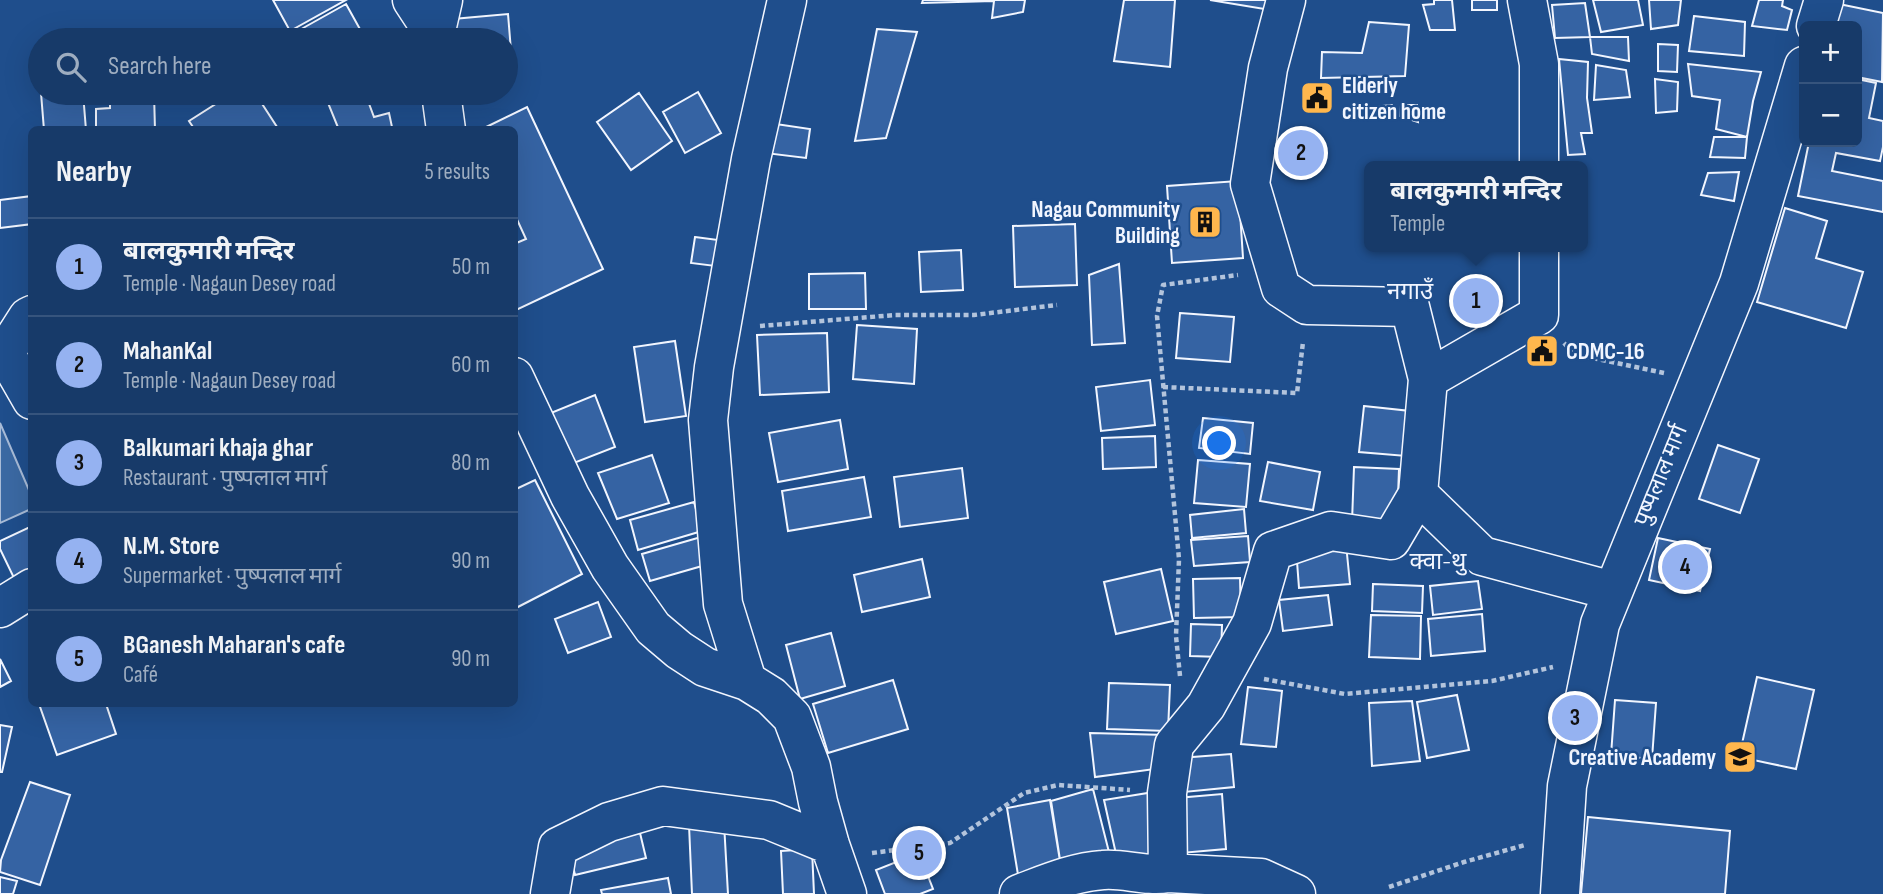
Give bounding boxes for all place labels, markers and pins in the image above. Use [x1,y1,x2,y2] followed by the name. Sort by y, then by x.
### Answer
[1342,72,1446,126] place label: Elderly citizen home
[1298,79,1336,117] public building icon: Elderly citizen home
[1278,127,1324,179] pin: 2
[1031,196,1180,250] place label: Nagau Community Building
[1186,203,1224,241] building icon: Nagau Community Building
[1453,275,1499,327] pin: 1
[1523,332,1561,370] public building icon: CDMC-16
[1566,338,1645,366] place label: CDMC-16
[1662,541,1708,593] pin: 4
[1552,692,1598,744] pin: 3
[1721,738,1759,776] school or university icon: Creative Academy
[1568,744,1716,772] place label: Creative Academy
[896,827,942,879] pin: 5

